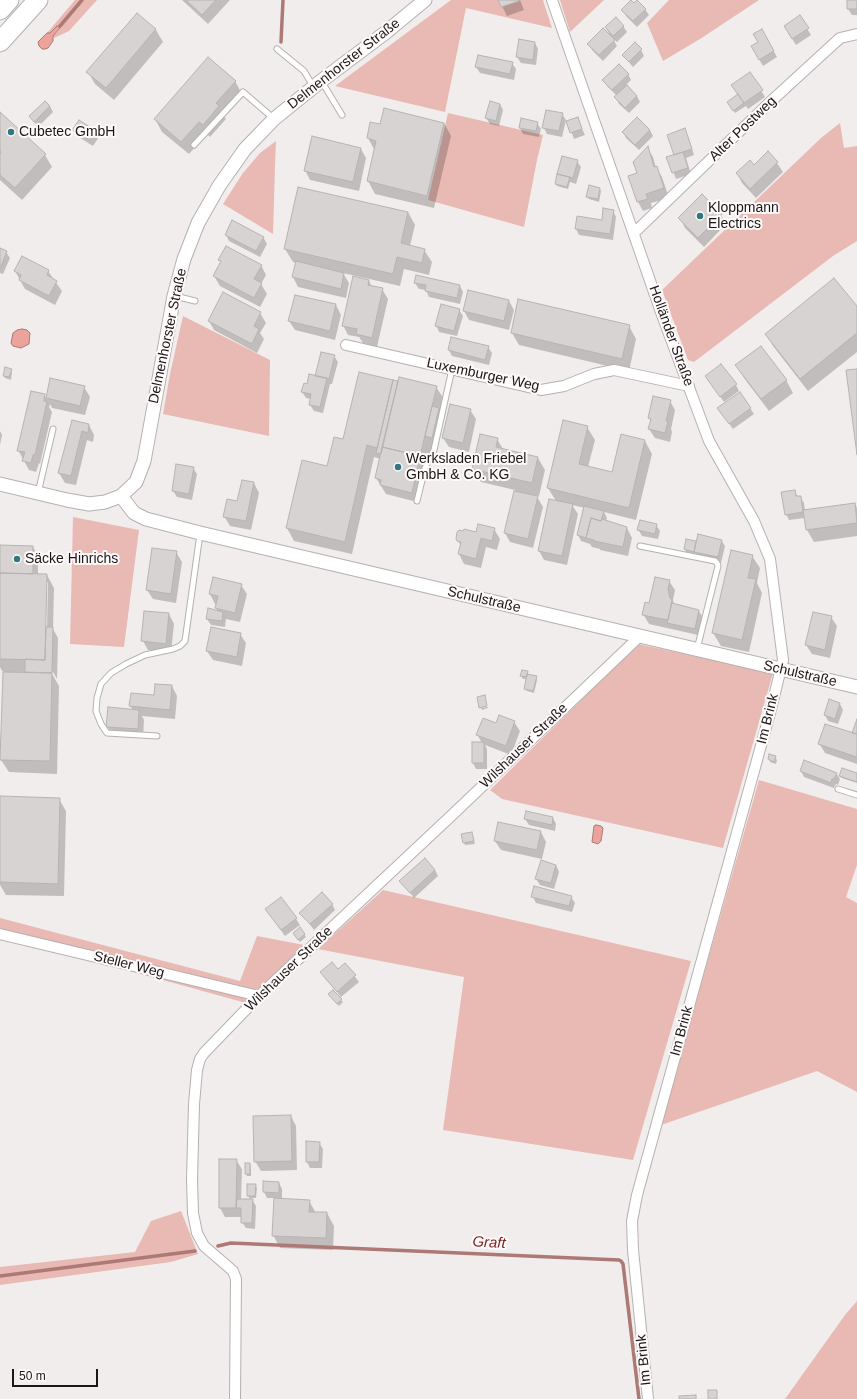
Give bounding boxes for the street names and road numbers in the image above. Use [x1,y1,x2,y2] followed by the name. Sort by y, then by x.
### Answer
[285,15,403,113] street label: Delmenhorster Straße
[706,93,780,165] street label: Alter Postweg
[145,267,191,405] street label: Delmenhorster Straße
[645,283,697,389] street label: Holländer Straße
[425,355,541,395] street label: Luxemburger Weg
[446,583,522,617] street label: Schulstraße
[762,657,838,691] street label: Schulstraße
[754,692,782,746] street label: Im Brink
[477,700,571,792] street label: Wilshauser Straße
[242,923,336,1015] street label: Wilshauser Straße
[92,948,166,982] street label: Steller Weg
[667,1004,697,1058] street label: Im Brink
[633,1334,655,1386] street label: Im Brink

